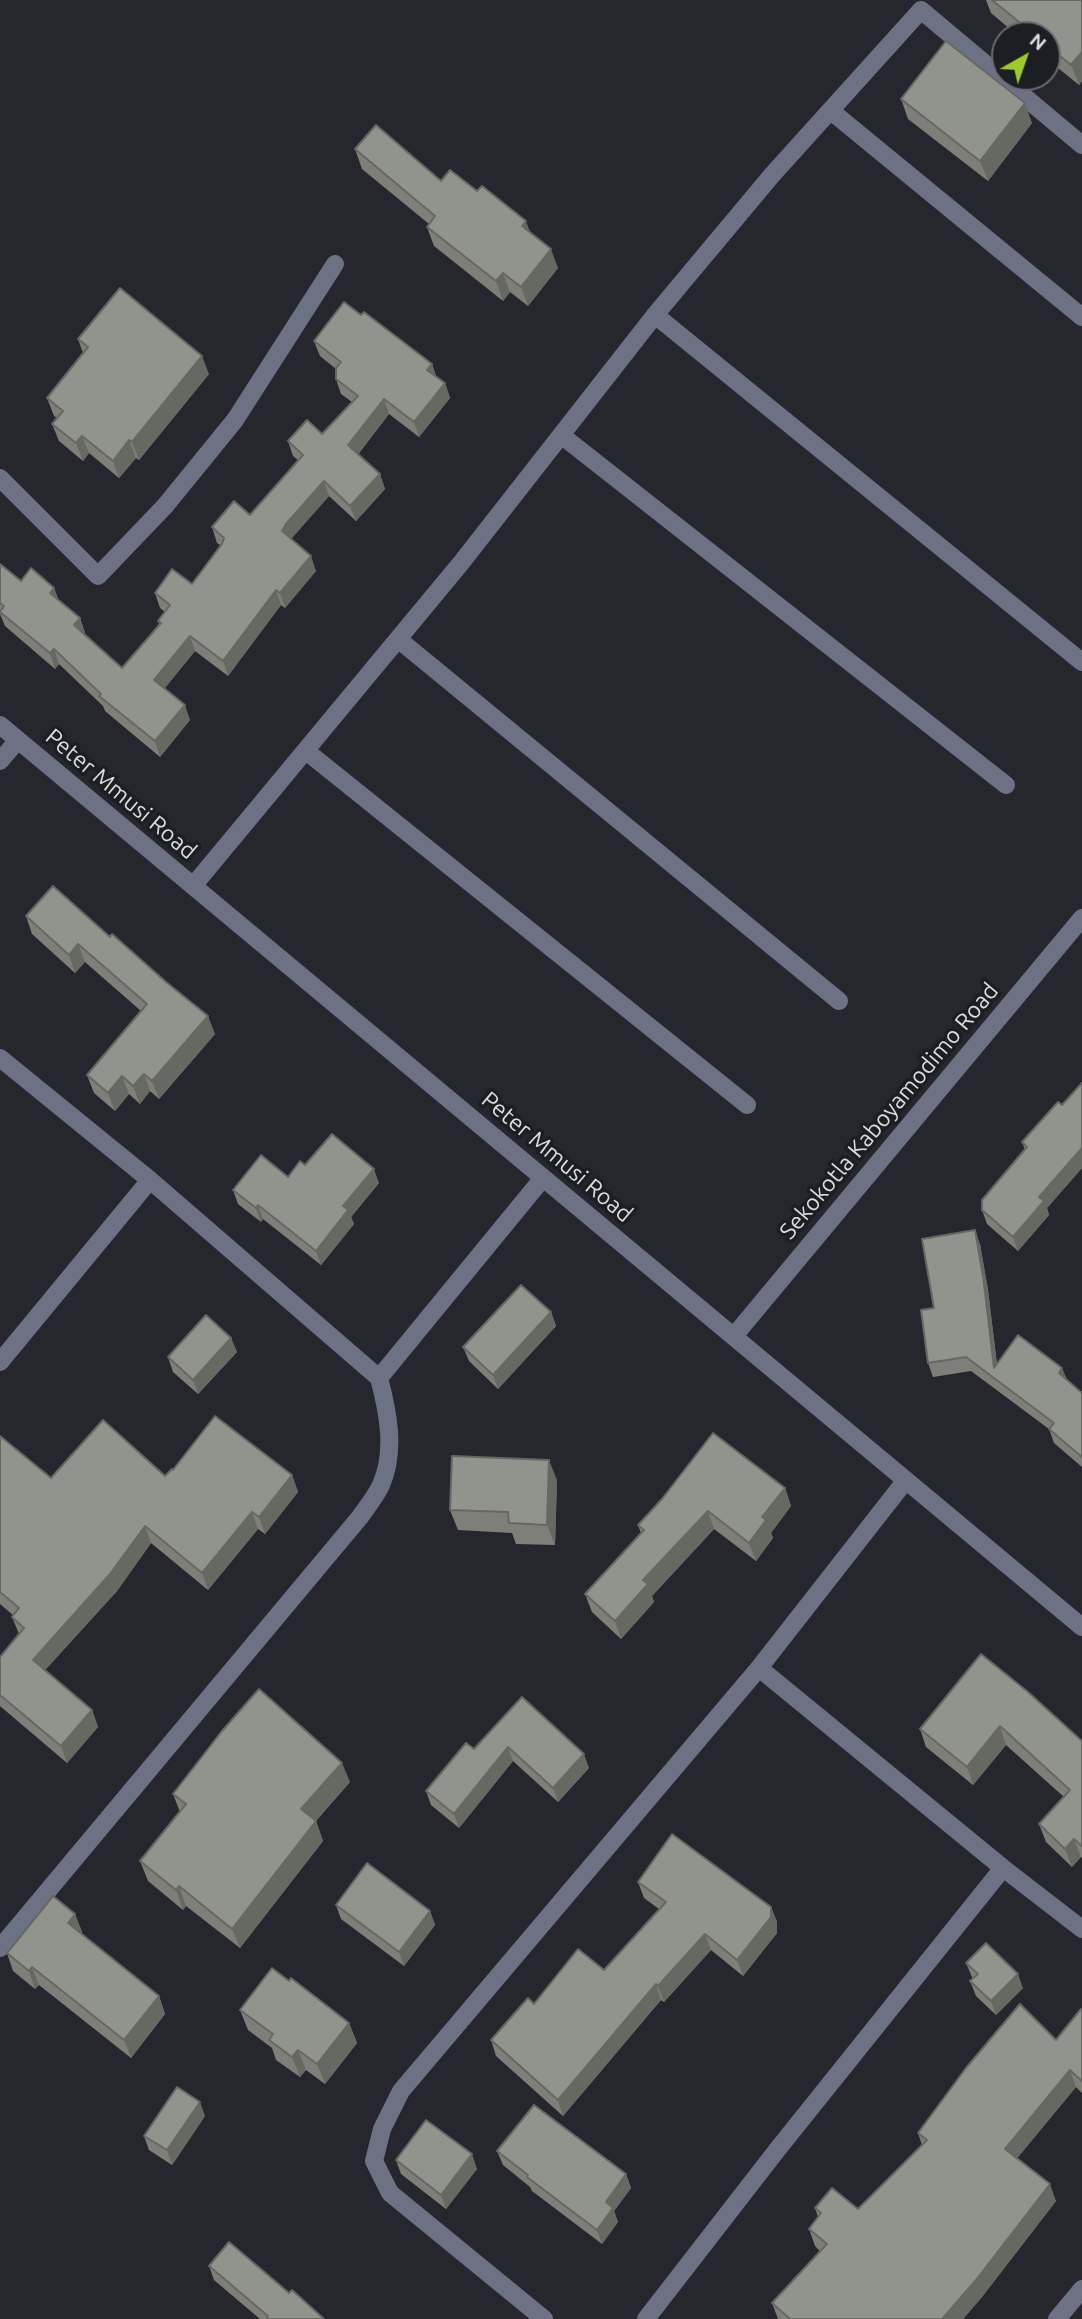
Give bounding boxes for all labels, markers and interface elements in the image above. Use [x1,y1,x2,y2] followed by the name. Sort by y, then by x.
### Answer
[991,21,1061,91] north arrow
[1026,28,1051,54] text: N
[40,723,202,865] street label: Peter Mmusi Road
[774,977,1004,1245] street label: Sekokotla Kaboyamodimo Road
[476,1086,638,1228] street label: Peter Mmusi Road

